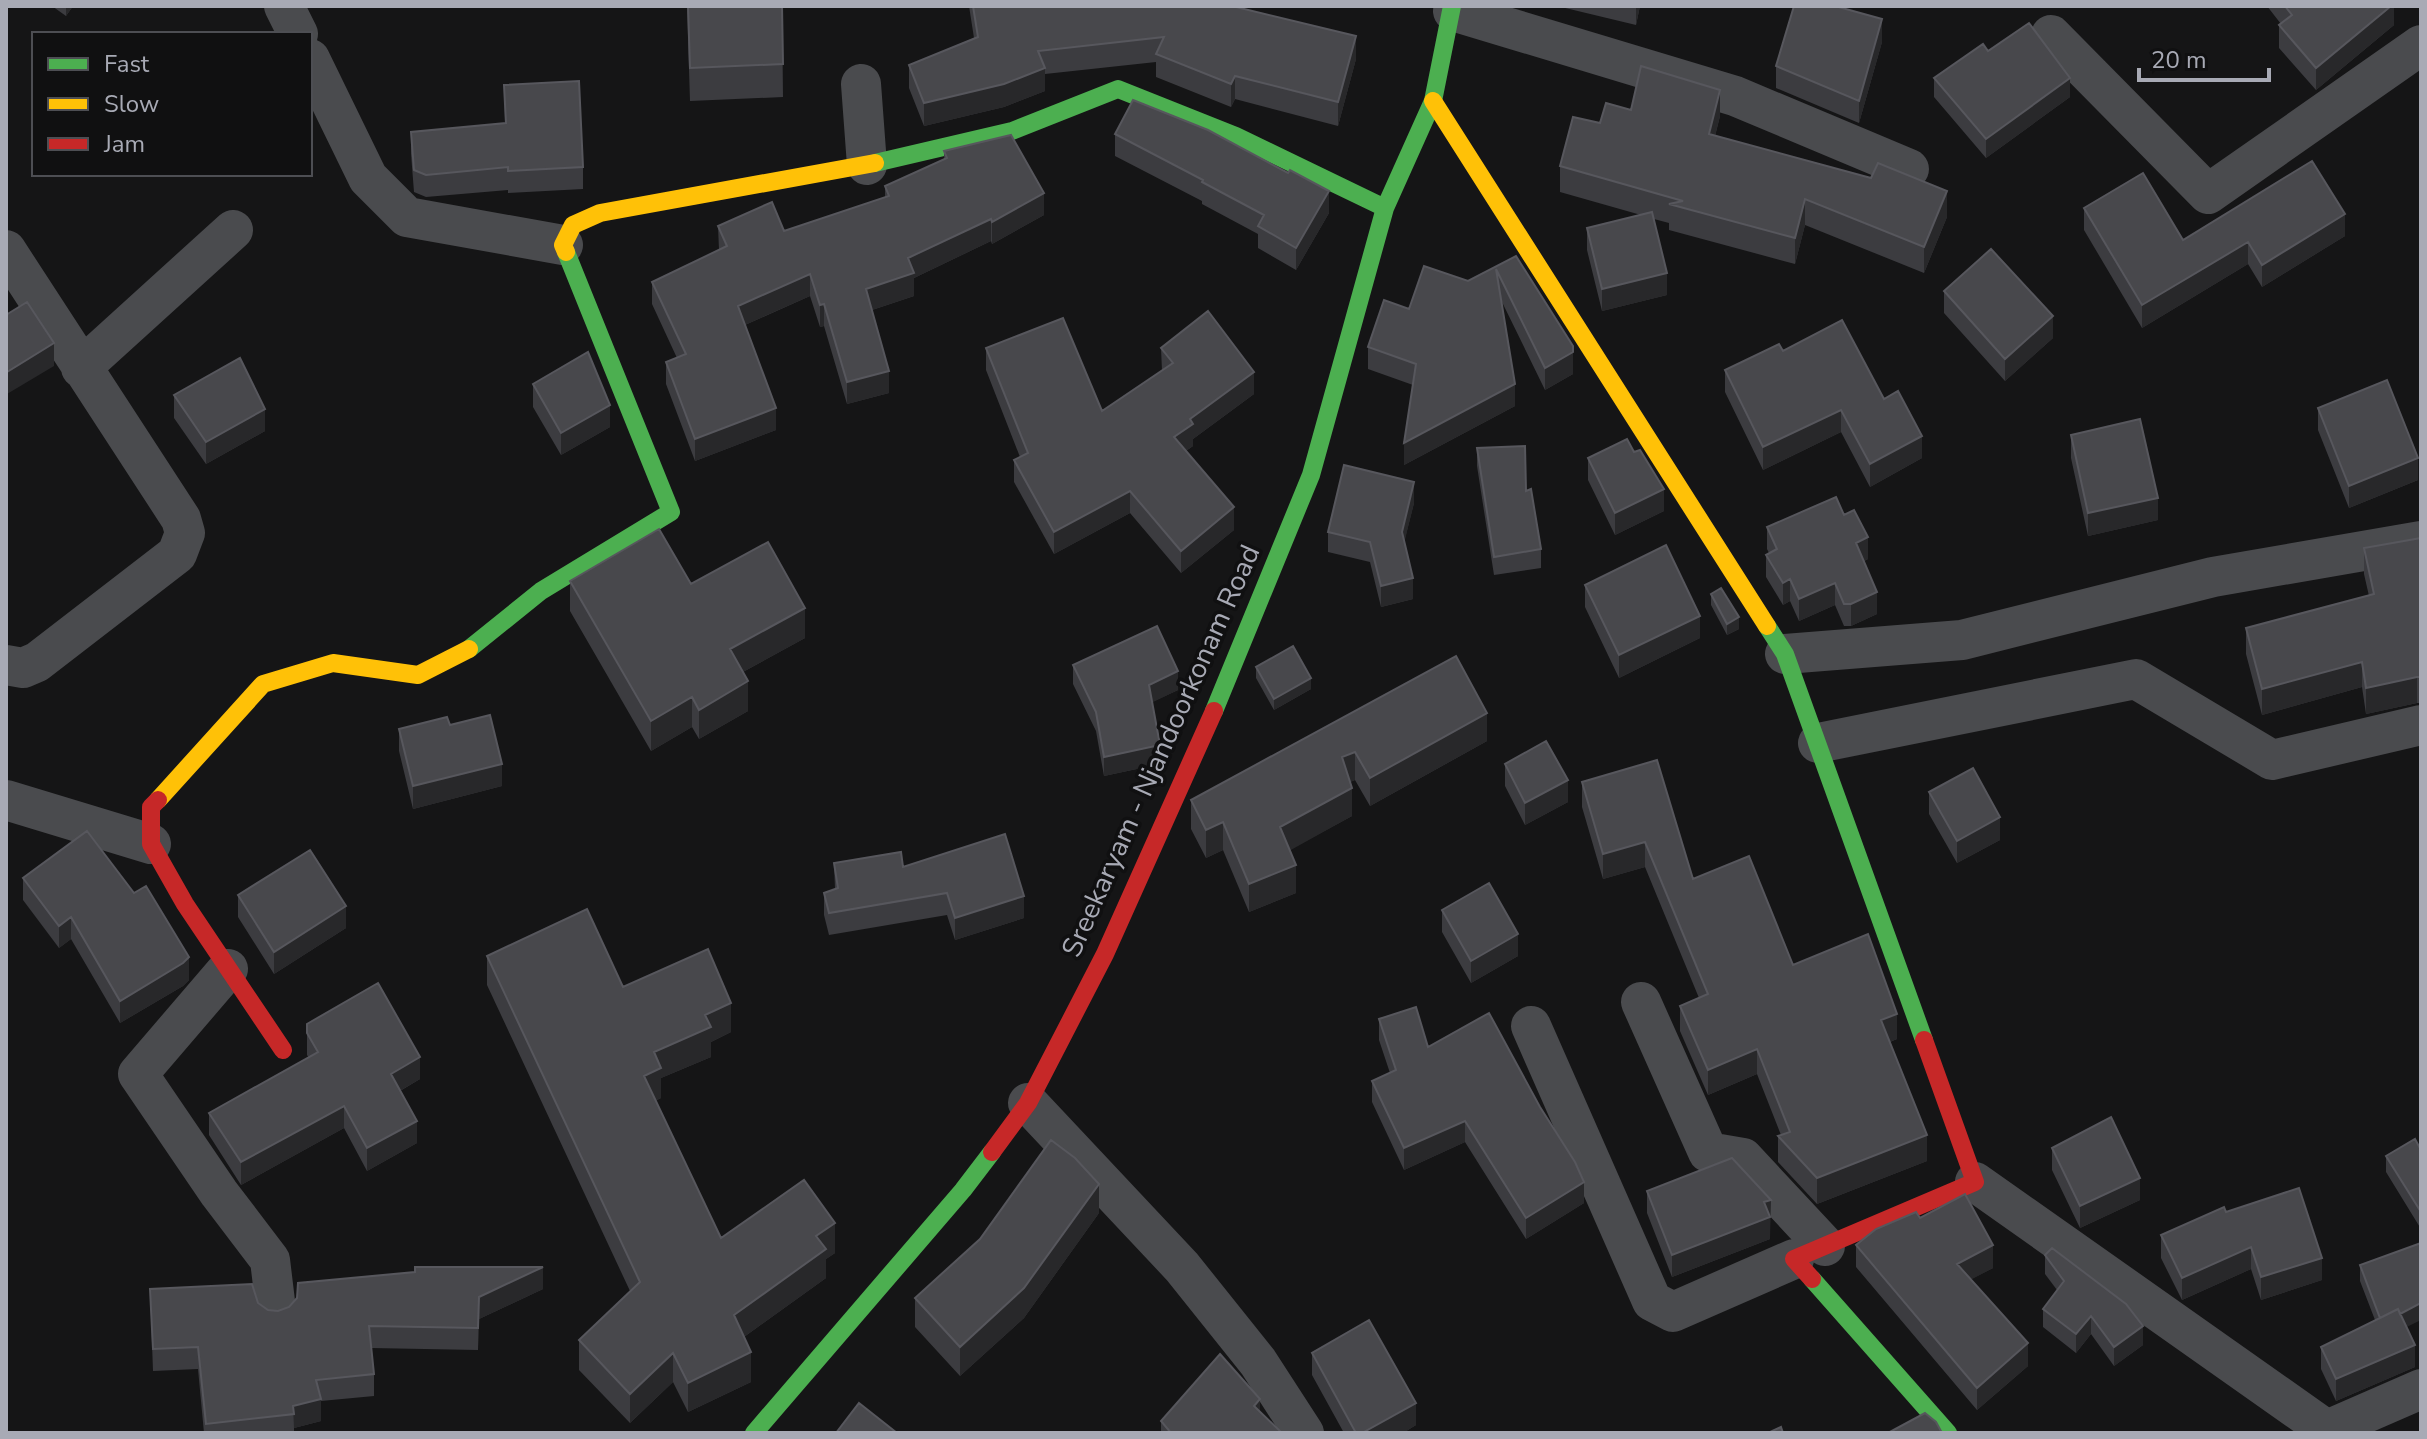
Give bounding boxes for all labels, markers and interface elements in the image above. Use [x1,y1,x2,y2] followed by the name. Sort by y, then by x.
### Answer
[32,32,312,176] legend
[2139,32,2269,82] scale bar
[2151,44,2207,76] text: 20 m
[104,48,150,80] text: Fast
[104,88,159,120] text: Slow
[103,128,145,160] text: Jam
[1053,539,1269,963] street label: Sreekaryam - Njandoorkonam Road

